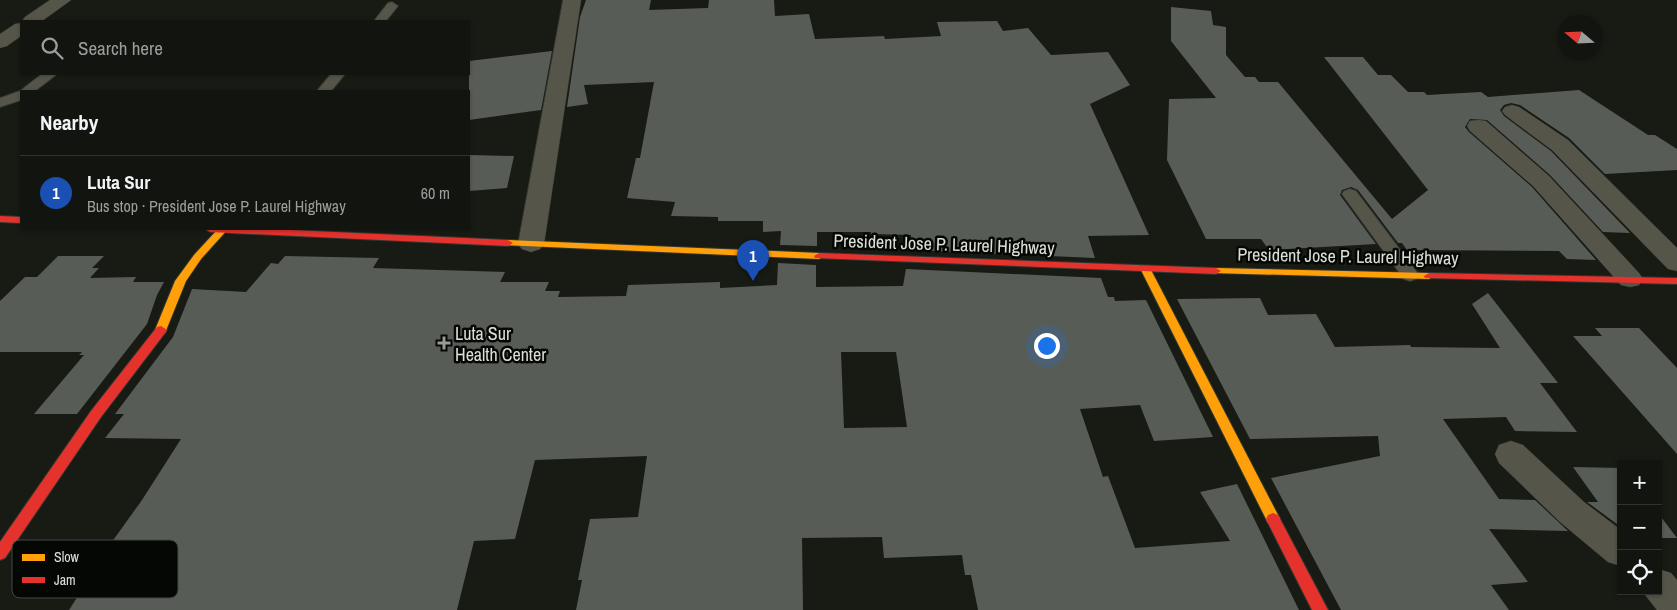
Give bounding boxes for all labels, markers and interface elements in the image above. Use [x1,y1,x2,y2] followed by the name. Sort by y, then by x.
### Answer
[1557,15,1602,60] north arrow
[20,20,470,75] search box
[38,34,66,62] icon: search
[78,35,163,61] text: Search here
[40,108,98,137] text: Nearby
[87,169,150,195] text: Luta Sur
[52,182,60,204] text: 1
[421,182,450,204] text: 60 m
[87,195,346,217] text: Bus stop · President Jose P. Laurel Highway
[833,228,1056,260] street label: President Jose P. Laurel Highway
[737,240,769,281] pin: 1
[1237,242,1459,270] street label: President Jose P. Laurel Highway
[455,321,546,367] place label: Luta Sur Health Center
[1034,333,1060,359] your location
[437,336,451,350] marker: Luta Sur Health Center
[1617,460,1662,595] map controls
[1617,460,1662,505] button: +
[1617,505,1662,550] button: −
[12,540,178,598] legend
[54,548,80,566] text: Slow
[1617,550,1662,595] button: locate
[54,571,76,589] text: Jam

